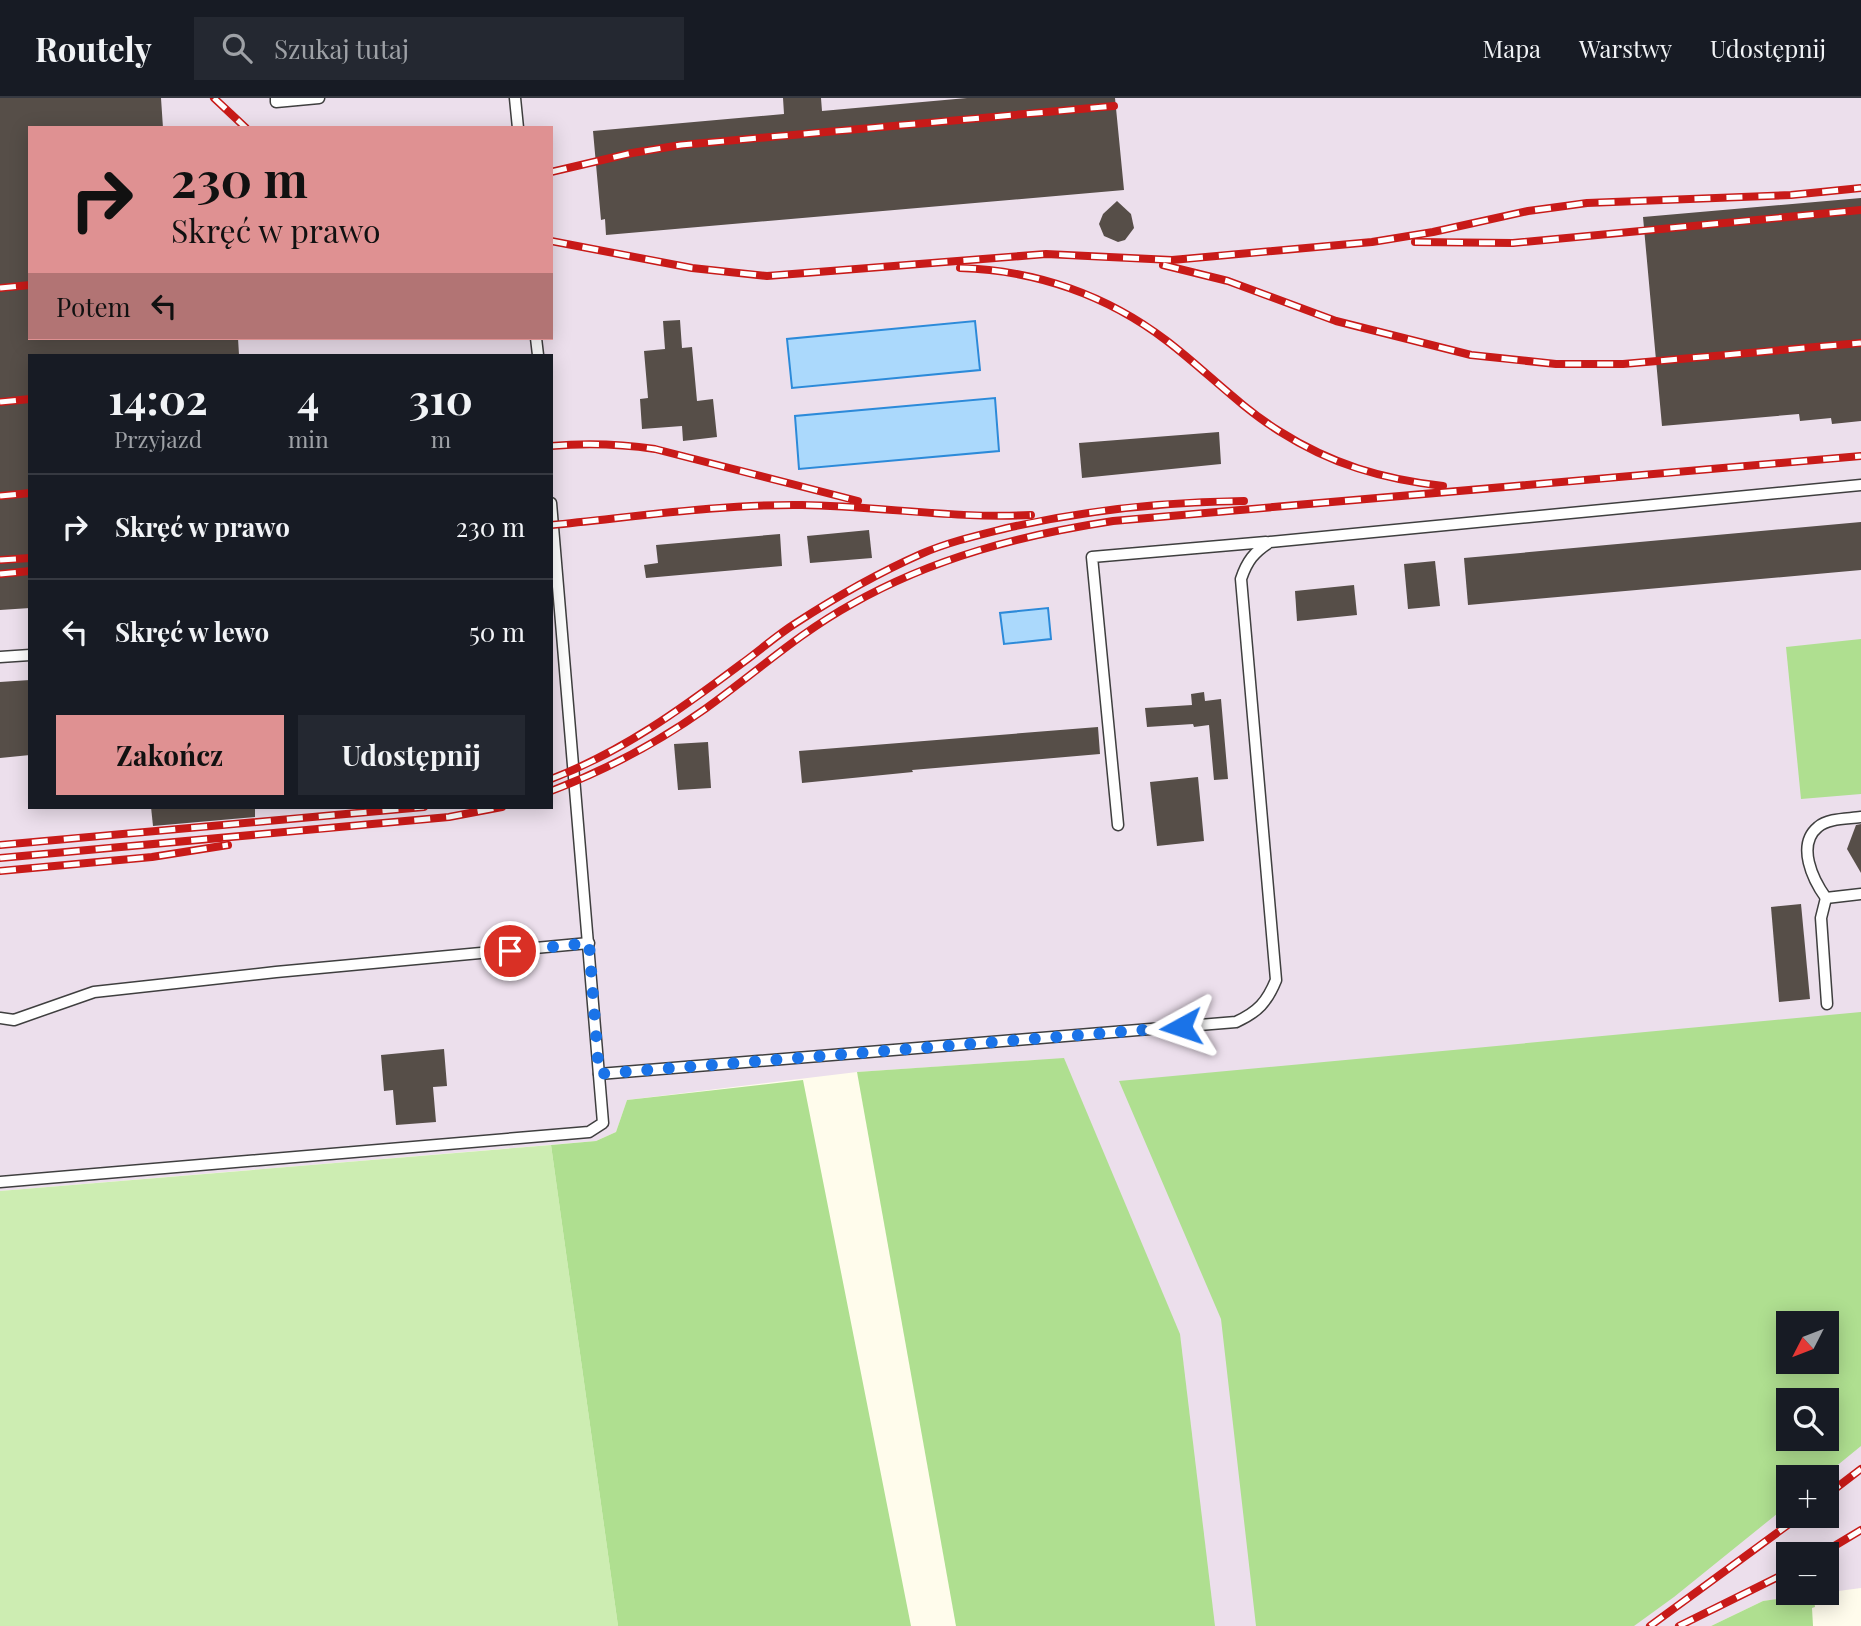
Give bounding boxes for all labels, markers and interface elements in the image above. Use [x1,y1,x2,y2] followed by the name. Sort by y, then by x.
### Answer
[194,17,684,80] search box
[35,26,152,70] text: Routely
[218,29,256,67] icon: search
[274,31,409,66] text: Szukaj tutaj
[1482,32,1541,64] text: Mapa
[1579,32,1672,64] text: Warstwy
[1710,32,1826,64] text: Udostępnij
[171,145,308,210] text: 230 m
[56,154,147,245] icon: right
[171,208,381,251] text: Skręć w prawo
[145,287,183,325] icon: left
[56,289,131,324] text: Potem
[108,370,208,426] text: 14:02
[297,370,319,426] text: 4
[409,370,473,426] text: 310
[114,423,202,454] text: Przyjazd
[288,423,329,454] text: min
[431,423,451,454] text: m
[56,508,94,546] icon: right
[115,509,290,544] text: Skręć w prawo
[456,509,525,544] text: 230 m
[56,613,94,651] icon: left
[115,614,269,649] text: Skręć w lewo
[469,614,525,649] text: 50 m
[56,715,284,795] button: Zakończ
[298,715,525,795] button: Udostępnij
[480,921,540,981] pin
[491,932,529,970] icon: arrive
[1144,990,1218,1064] position arrow
[1776,1311,1839,1374] north arrow
[1776,1311,1839,1605] map controls
[1776,1388,1839,1451] button: search
[1776,1465,1839,1528] button: +
[1776,1542,1839,1605] button: −

